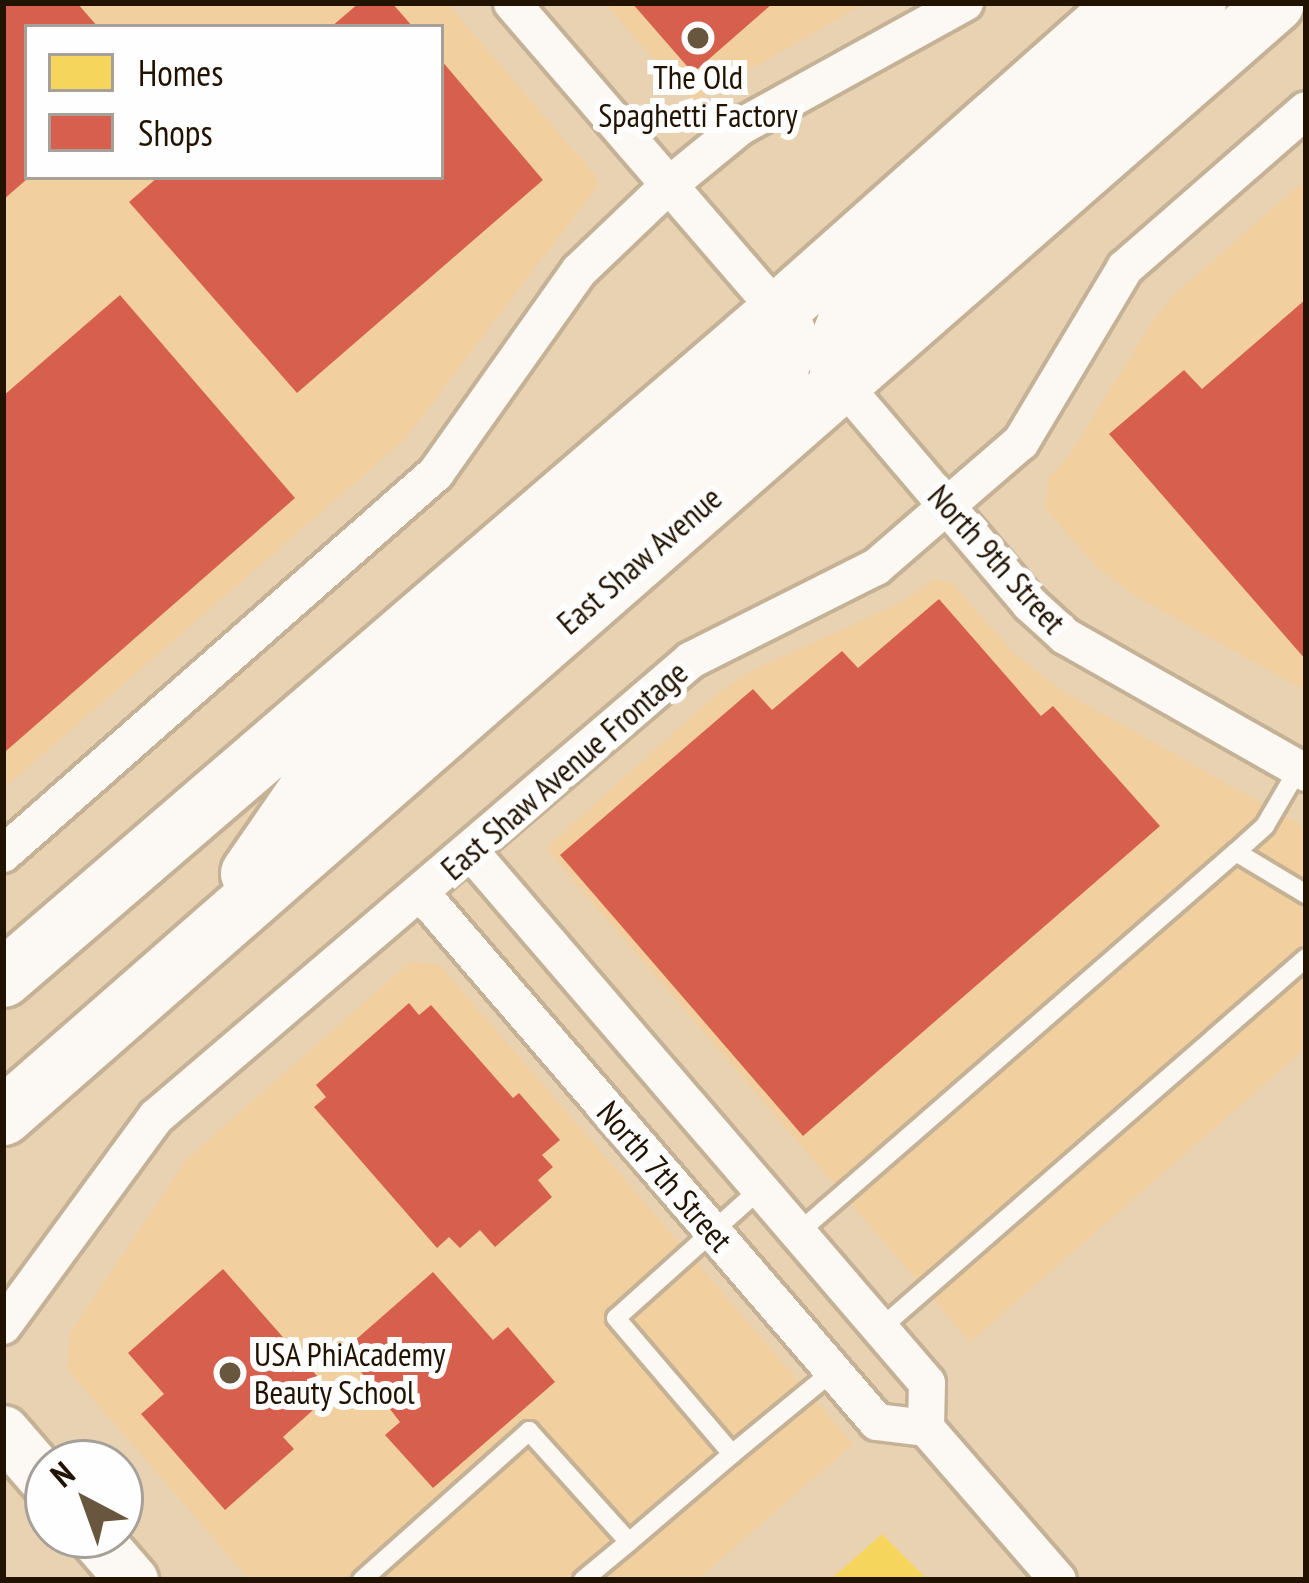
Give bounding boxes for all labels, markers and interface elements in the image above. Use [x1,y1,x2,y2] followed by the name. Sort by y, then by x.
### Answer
[24,24,444,180] legend
[685,25,711,51] marker: The Old Spaghetti Factory
[138,49,223,96] text: Homes
[598,57,798,135] place label: The Old Spaghetti Factory
[138,109,213,156] text: Shops
[548,477,730,643] street label: East Shaw Avenue
[920,477,1074,641] street label: North 9th Street
[432,652,696,888] street label: East Shaw Avenue Frontage
[589,1093,741,1259] street label: North 7th Street
[254,1334,446,1412] place label: USA PhiAcademy Beauty School
[217,1360,243,1386] marker: USA PhiAcademy Beauty School
[24,1439,144,1559] north arrow
[41,1452,83,1496] text: N

